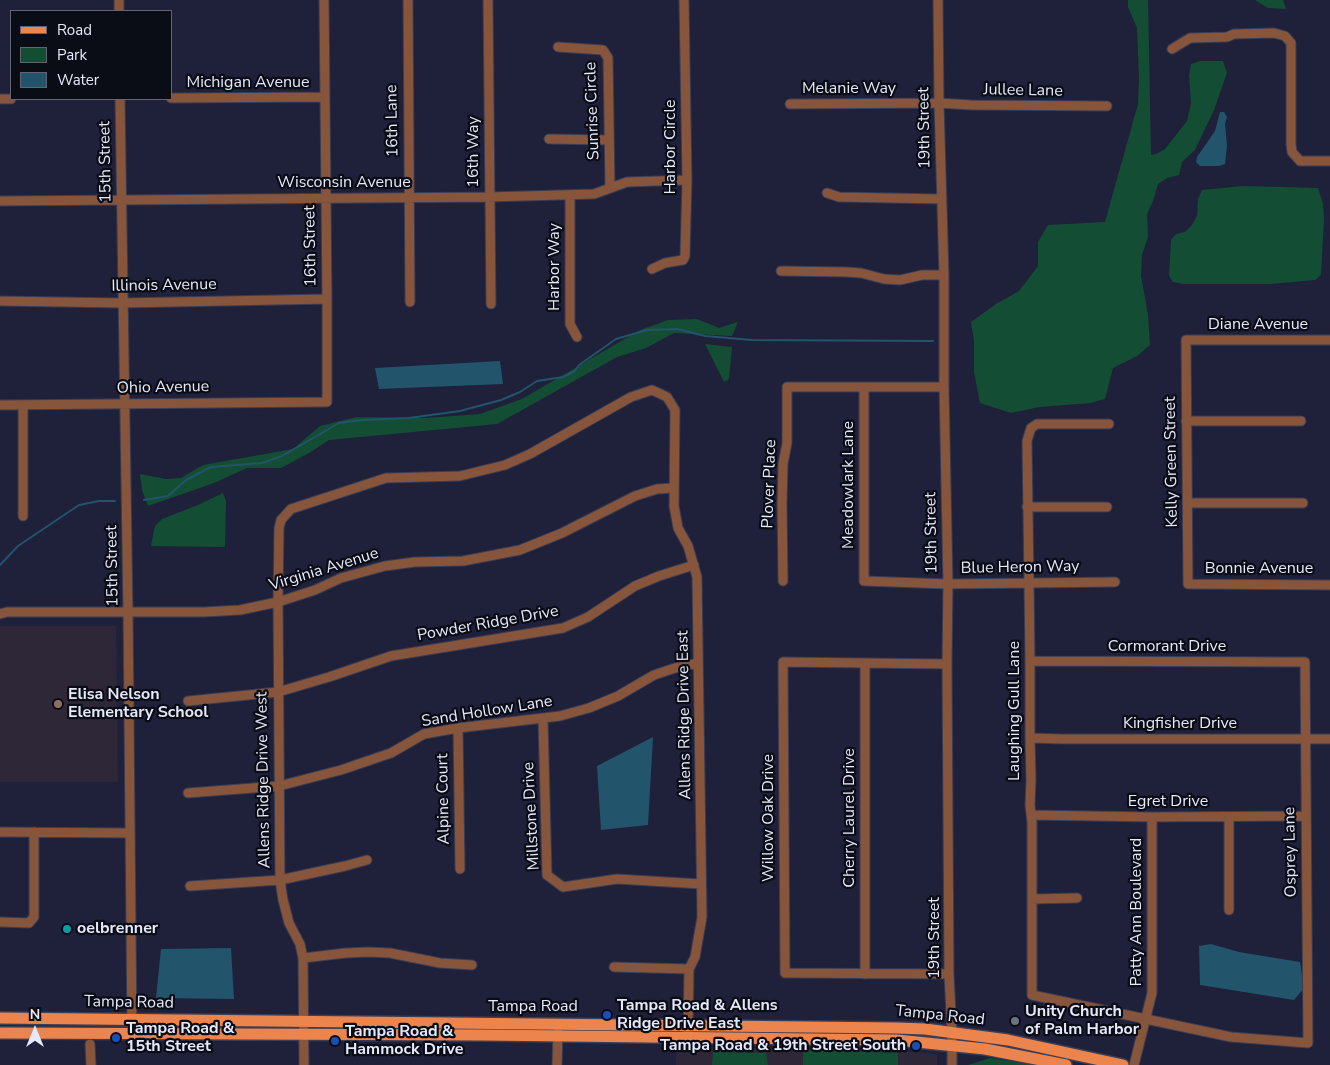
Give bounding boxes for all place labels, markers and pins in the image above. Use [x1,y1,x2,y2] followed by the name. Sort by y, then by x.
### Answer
[68,685,208,723] place label: Elisa Nelson Elementary School
[52,698,64,710] marker: Elisa Nelson Elementary School
[77,919,158,939] place label: oelbrenner
[61,923,73,935] marker: oelbrenner
[617,996,778,1034] place label: Tampa Road & Allens Ridge Drive East
[1025,1002,1139,1040] place label: Unity Church of Palm Harbor
[601,1009,613,1021] marker: Tampa Road & Allens Ridge Drive East
[1009,1015,1021,1027] marker: Unity Church of Palm Harbor
[126,1019,234,1057] place label: Tampa Road & 15th Street
[345,1022,463,1060] place label: Tampa Road & Hammock Drive
[110,1032,122,1044] marker: Tampa Road & 15th Street
[329,1035,341,1047] marker: Tampa Road & Hammock Drive
[660,1036,906,1056] place label: Tampa Road & 19th Street South
[910,1040,922,1052] marker: Tampa Road & 19th Street South

